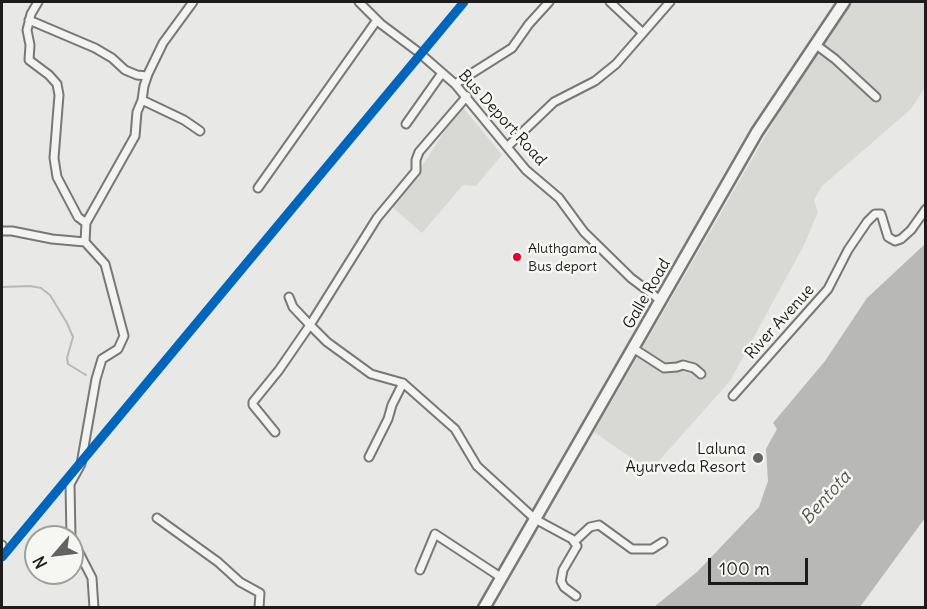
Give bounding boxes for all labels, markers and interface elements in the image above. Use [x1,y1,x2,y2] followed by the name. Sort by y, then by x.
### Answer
[454,66,550,170] street label: Bus Deport Road
[528,241,597,274] place label: Aluthgama Bus deport
[511,251,523,263] marker: Aluthgama Bus deport
[619,256,675,332] street label: Galle Road
[741,281,819,363] street label: River Avenue
[625,439,746,477] place label: Laluna Ayurveda Resort
[751,451,765,465] marker: Laluna Ayurveda Resort
[797,467,855,529] water label: Bentota
[24,525,84,585] north arrow
[711,546,812,584] scale bar
[28,553,51,572] text: N
[719,557,770,580] text: 100 m

